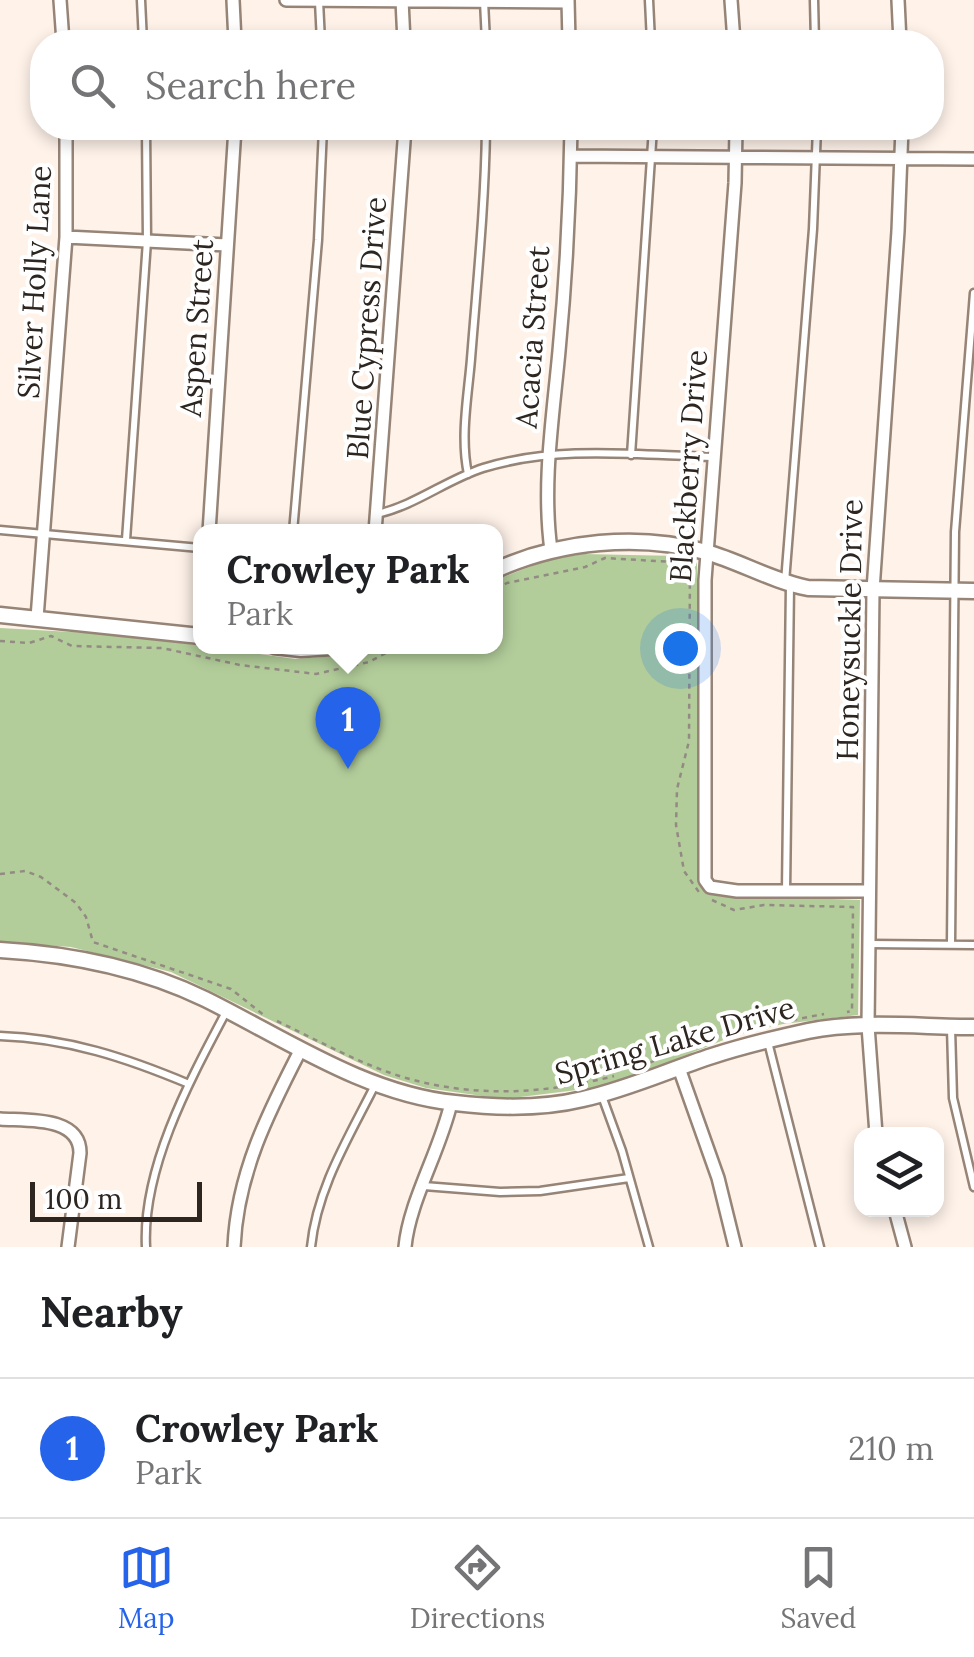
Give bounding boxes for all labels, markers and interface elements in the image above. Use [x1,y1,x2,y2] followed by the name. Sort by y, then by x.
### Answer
[30,30,944,140] search box
[65,58,120,113] icon: search
[145,61,356,109] text: Search here
[9,164,60,400] street label: Silver Holly Lane
[338,195,395,461] street label: Blue Cypress Drive
[171,237,221,419] street label: Aspen Street
[507,244,557,431] street label: Acacia Street
[661,348,716,584] street label: Blackberry Drive
[828,499,871,761] street label: Honeysuckle Drive
[193,524,503,654] popup
[226,545,470,593] text: Crowley Park
[226,593,293,634] text: Park
[655,623,706,674] your location
[316,686,380,769] pin: 1
[551,988,799,1093] street label: Spring Lake Drive
[854,1127,944,1217] map controls
[854,1127,944,1217] button: layers
[30,1177,202,1222] scale bar
[45,1181,122,1217] text: 100 m
[40,1285,183,1339] text: Nearby
[135,1404,378,1452] text: Crowley Park
[66,1428,79,1469] text: 1
[848,1428,934,1469] text: 210 m
[135,1452,202,1493] text: Park
[118,1540,175,1636] tab: Map
[410,1540,545,1636] tab: Directions
[781,1540,856,1636] tab: Saved

